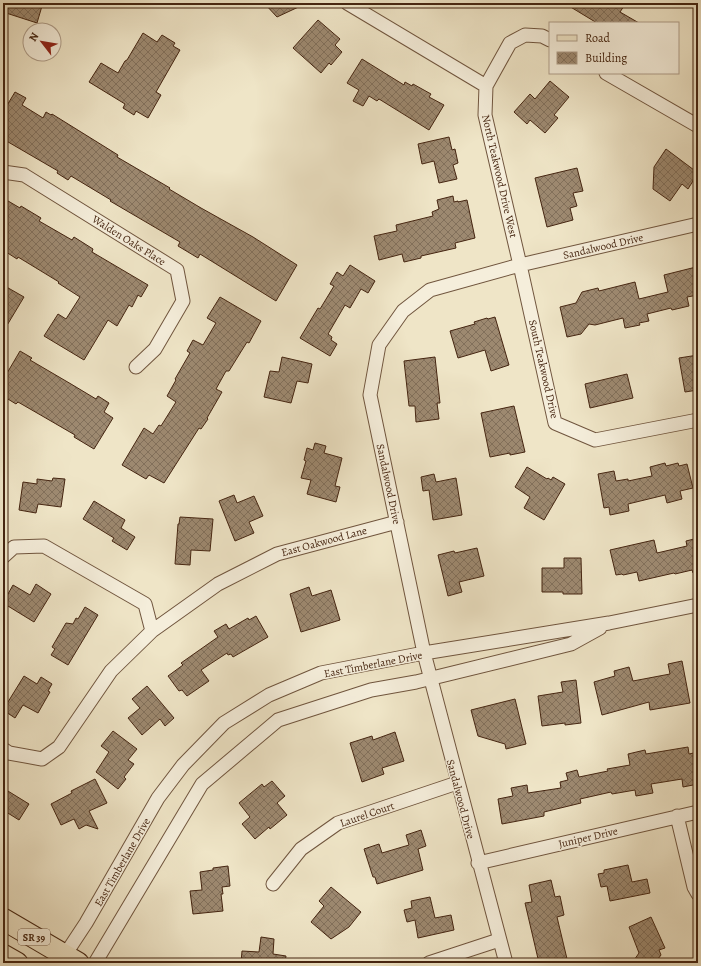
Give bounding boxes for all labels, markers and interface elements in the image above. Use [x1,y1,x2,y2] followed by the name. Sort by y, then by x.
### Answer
[22,22,62,62] north arrow
[549,22,679,74] legend
[25,30,42,44] text: N
[585,30,611,46] text: Road
[585,50,627,66] text: Building
[478,113,521,239] street label: North Teakwood Drive West
[88,211,169,269] street label: Walden Oaks Place
[562,230,645,263] street label: Sandalwood Drive
[525,318,562,420] street label: South Teakwood Drive
[373,443,404,526] street label: Sandalwood Drive
[280,523,369,560] street label: East Oakwood Lane
[323,648,424,681] street label: East Timberlane Drive
[443,758,478,841] street label: Sandalwood Drive
[338,798,397,831] street label: Laurel Court
[91,815,154,909] street label: East Timberlane Drive
[557,823,619,852] street label: Juniper Drive
[18,929,50,945] road number: SR 39

